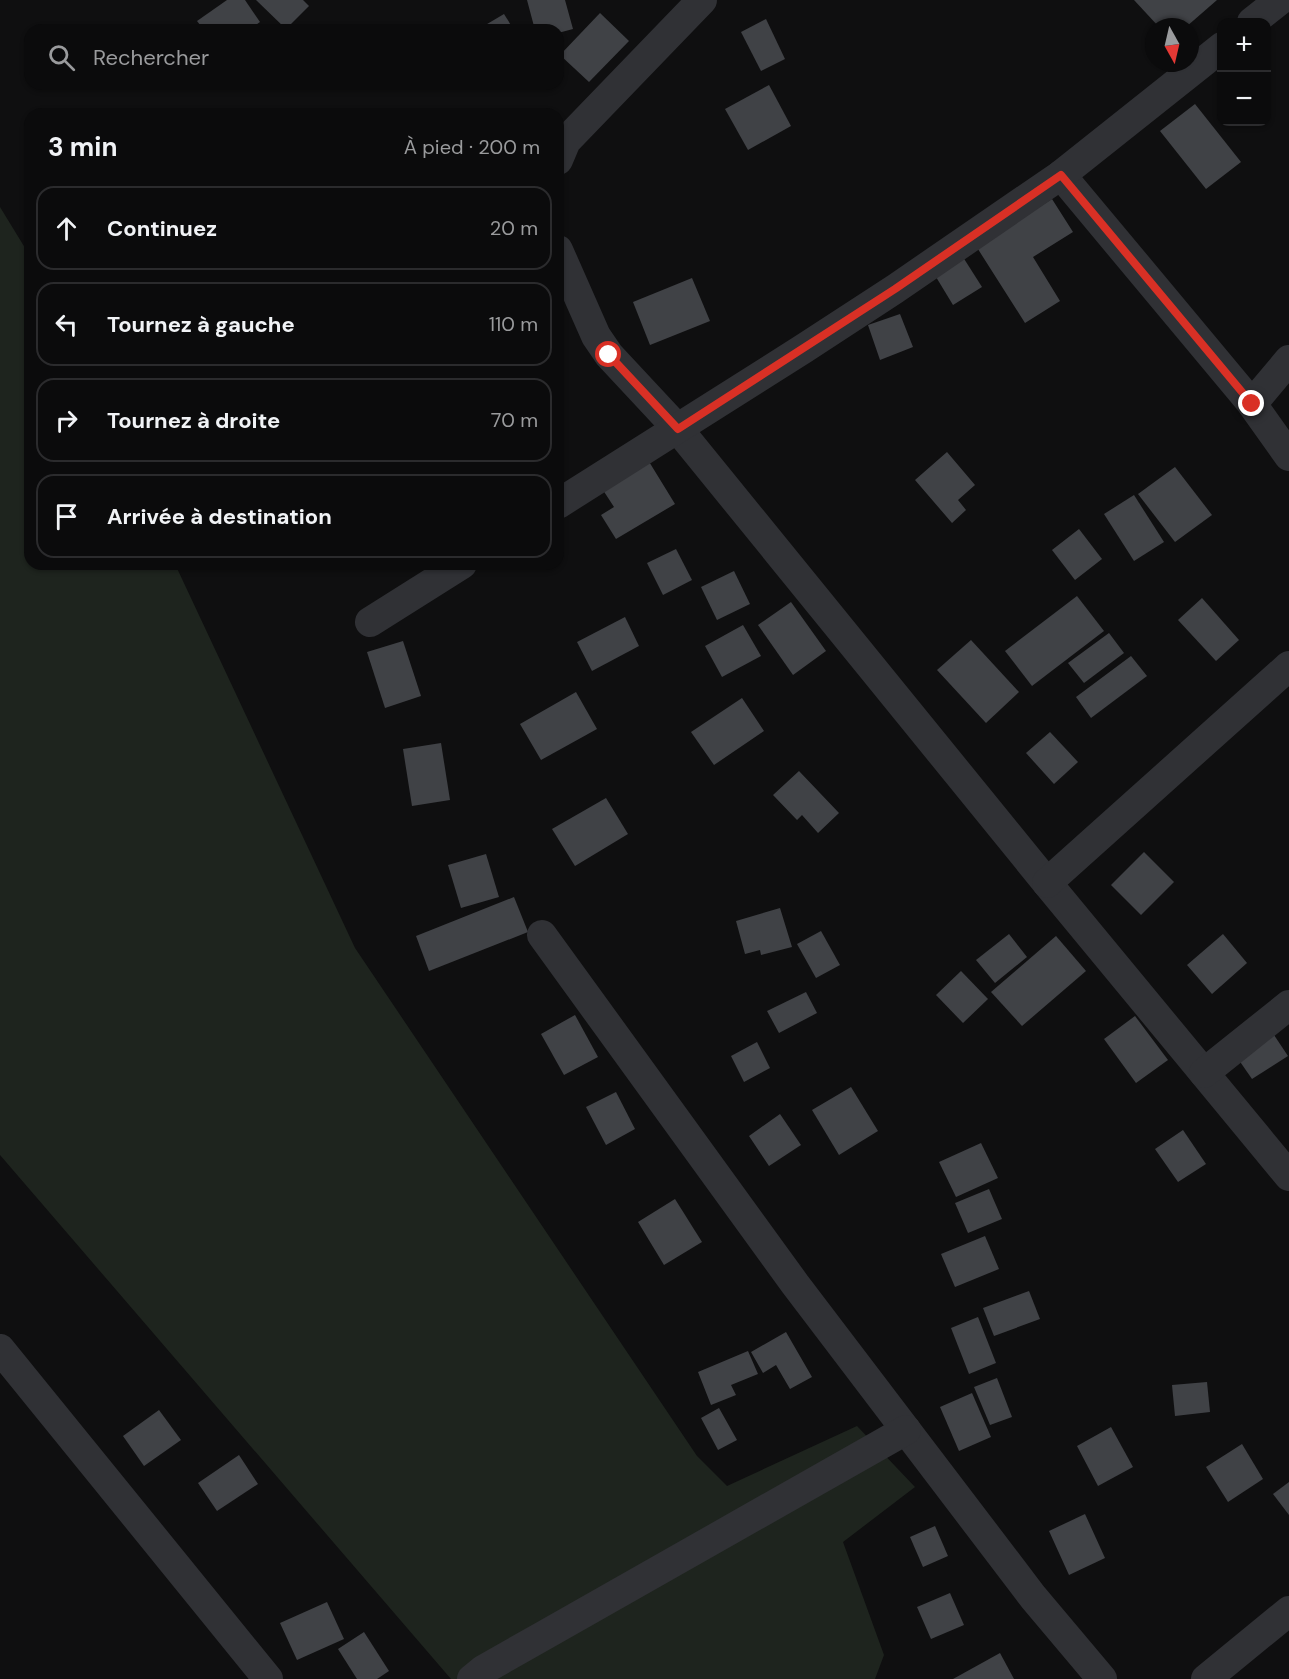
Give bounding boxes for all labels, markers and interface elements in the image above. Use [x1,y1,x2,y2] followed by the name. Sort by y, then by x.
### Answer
[1145,18,1199,72] north arrow
[1217,18,1271,126] map controls
[1217,18,1271,72] button: +
[24,24,564,90] search box
[45,41,78,74] icon: search
[93,43,209,72] text: Rechercher
[1217,72,1271,126] button: −
[48,130,117,164] text: 3 min
[404,134,540,160] text: À pied · 200 m
[50,212,83,245] icon: ahead
[107,214,217,243] text: Continuez
[490,215,538,241] text: 20 m
[50,308,83,341] icon: left
[107,310,295,339] text: Tournez à gauche
[489,311,538,337] text: 110 m
[595,341,621,367] route start
[1238,390,1264,416] route end
[50,404,83,437] icon: right
[107,406,280,435] text: Tournez à droite
[491,407,538,433] text: 70 m
[50,500,83,533] icon: arrive
[107,502,332,531] text: Arrivée à destination

